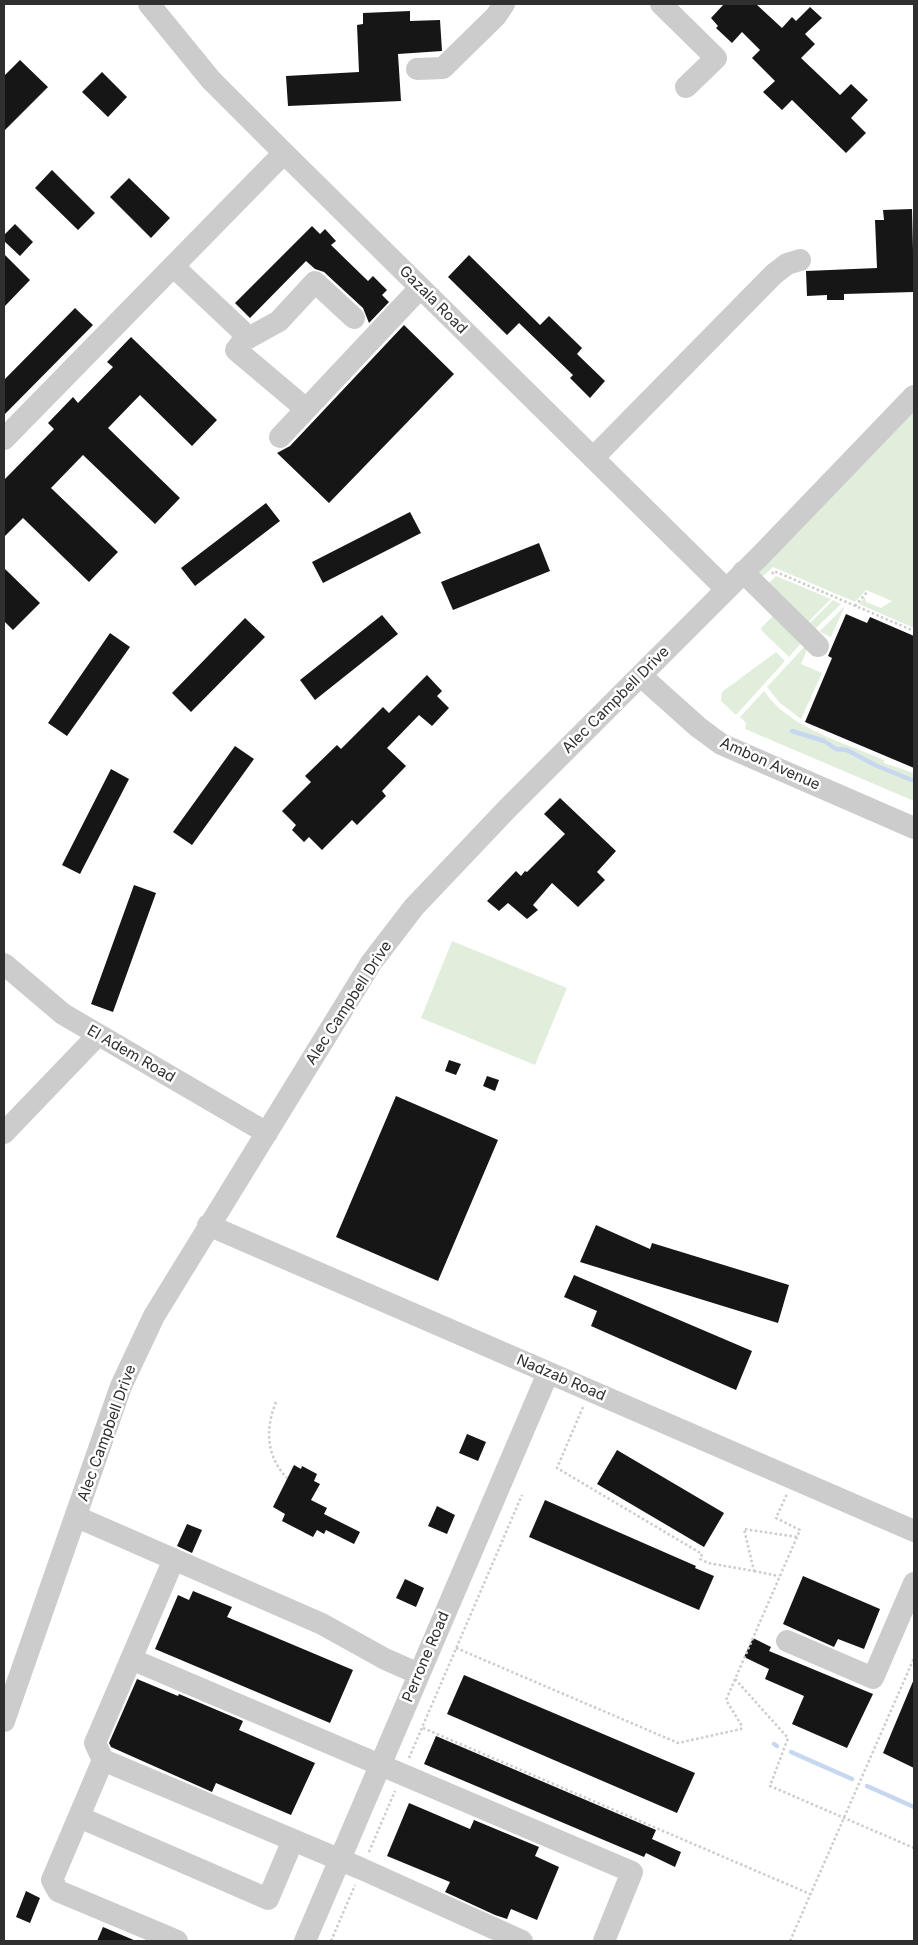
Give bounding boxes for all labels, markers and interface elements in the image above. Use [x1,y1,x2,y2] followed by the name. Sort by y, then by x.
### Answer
[395,262,471,338] street label: Gazala Road
[559,643,673,757] street label: Alec Campbell Drive
[717,734,823,794] street label: Ambon Avenue
[302,938,396,1068] street label: Alec Campbell Drive
[84,1022,178,1086] street label: El Adem Road
[514,1351,608,1405] street label: Nadzab Road
[74,1362,140,1504] street label: Alec Campbell Drive
[399,1609,453,1705] street label: Perrone Road

